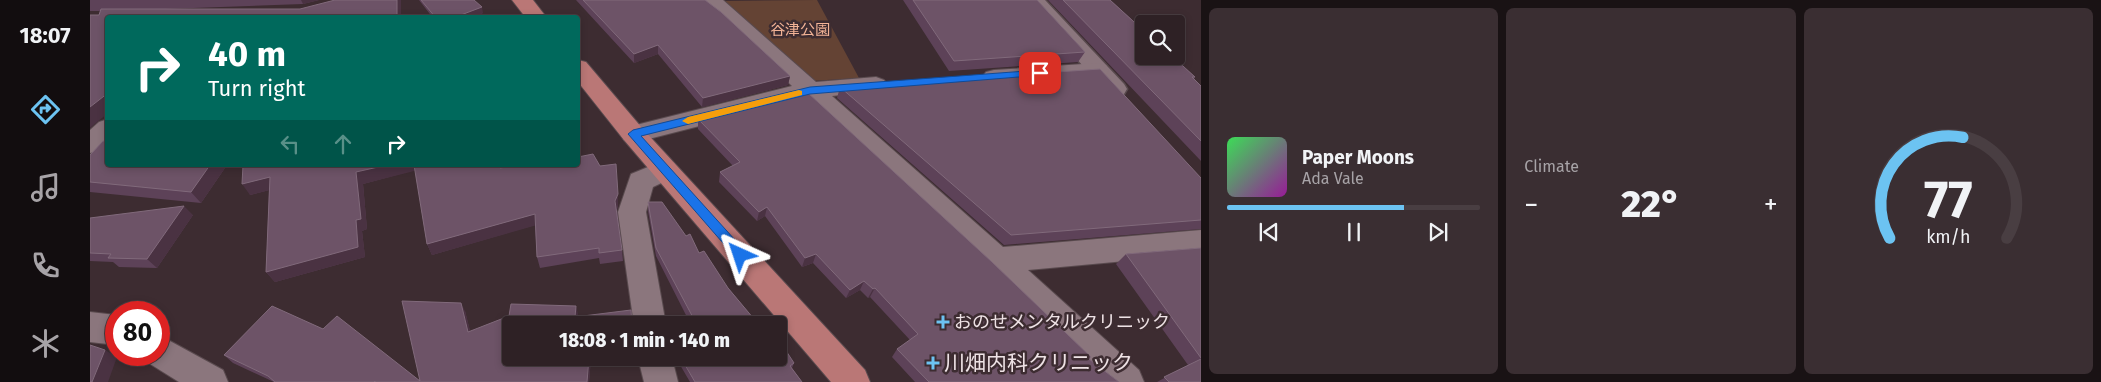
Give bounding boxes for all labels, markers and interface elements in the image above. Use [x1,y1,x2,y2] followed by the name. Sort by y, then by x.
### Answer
[1135,15,1185,65] map controls
[1135,15,1185,65] button: search
[770,21,830,39] park label: 谷津公園
[20,22,71,49] text: 18:07
[208,33,286,75] text: 40 m
[125,35,190,100] icon: right
[1019,52,1061,94] pin
[1026,59,1054,87] icon: arrive
[208,75,305,102] text: Turn right
[28,92,63,127] icon: directions
[276,130,304,158] icon: left
[329,130,357,158] icon: ahead
[382,130,410,158] icon: right
[1302,146,1414,169] text: Paper Moons
[1524,157,1579,176] text: Climate
[1924,168,1973,231] text: 77
[1302,169,1364,188] text: Ada Vale
[28,170,63,205] icon: music
[1621,181,1681,227] text: 22°
[1524,188,1538,221] text: −
[1764,188,1778,221] text: +
[1255,218,1283,246] icon: previous
[1340,218,1368,246] icon: pause
[1424,218,1452,246] icon: next
[1926,226,1970,248] text: km/h
[713,228,765,280] position arrow
[28,248,63,283] icon: phone
[105,301,170,366] speed limit sign: 80
[954,311,1170,333] place label: おのせメンタルクリニック
[936,315,950,329] marker: おのせメンタルクリニック
[28,326,63,361] icon: climate
[559,329,730,352] text: 18:08 · 1 min · 140 m
[944,350,1133,376] place label: 川畑内科クリニック
[926,356,940,370] marker: 川畑内科クリニック

